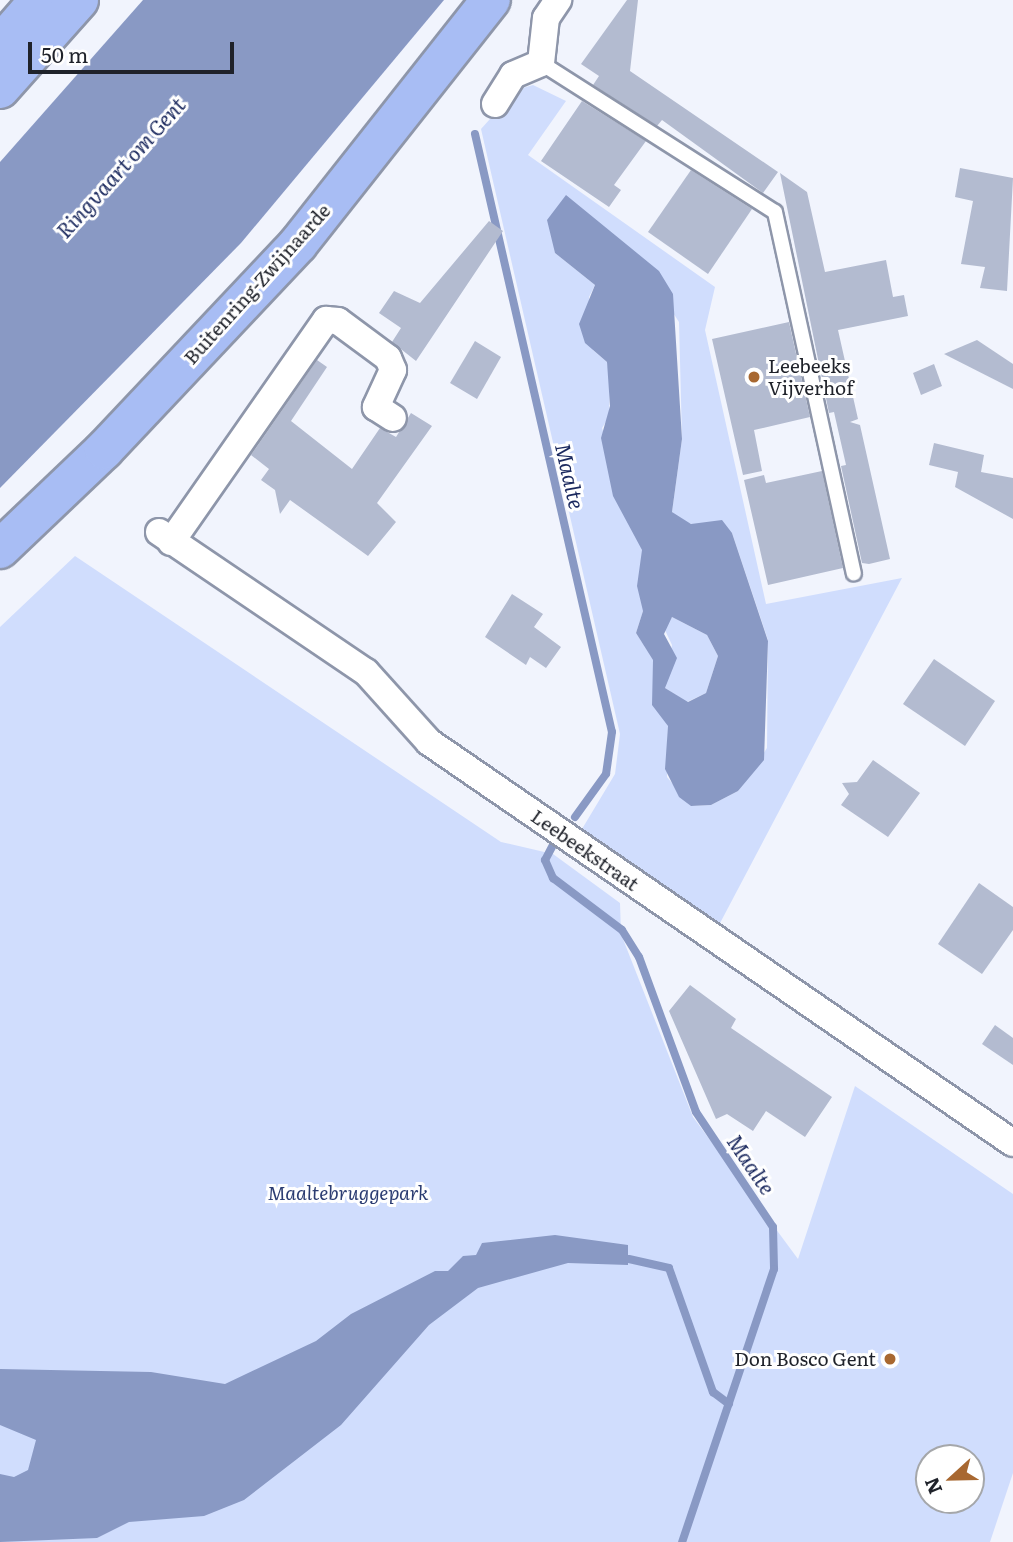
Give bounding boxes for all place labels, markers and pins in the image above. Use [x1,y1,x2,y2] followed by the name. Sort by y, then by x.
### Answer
[768,355,854,399] place label: Leebeeks Vijverhof
[746,369,762,385] marker: Leebeeks Vijverhof
[734,1348,876,1370] place label: Don Bosco Gent
[882,1351,898,1367] marker: Don Bosco Gent

